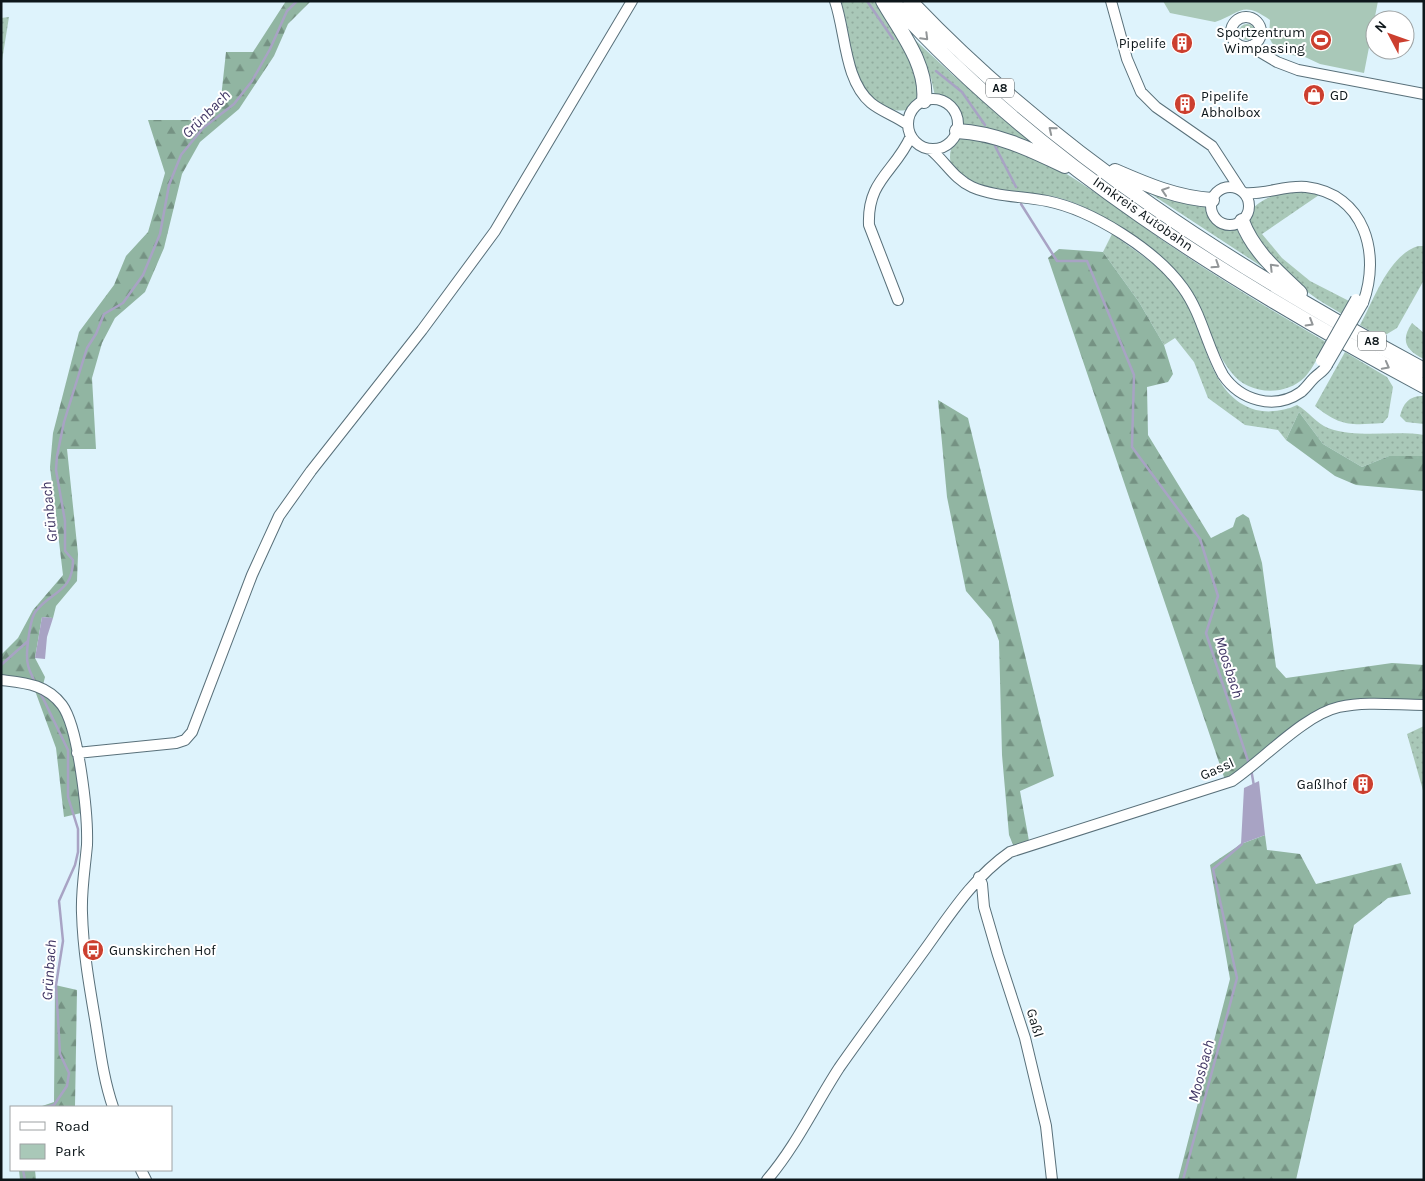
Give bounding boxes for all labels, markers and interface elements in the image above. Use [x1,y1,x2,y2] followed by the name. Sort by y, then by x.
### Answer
[1365,10,1415,60] north arrow
[1371,17,1390,36] text: N
[1216,24,1305,57] place label: Sportzentrum Wimpassing
[1309,28,1333,52] sports icon: Sportzentrum Wimpassing
[919,31,928,40] one-way arrow
[1170,31,1194,55] building icon: Pipelife
[1119,35,1166,52] place label: Pipelife
[986,78,1014,98] road number: A8
[1302,83,1326,107] shop icon: GD
[178,86,234,142] water label: Grünbach
[1330,87,1348,104] place label: GD
[1201,88,1260,121] place label: Pipelife Abholbox
[1173,92,1197,116] building icon: Pipelife Abholbox
[1048,127,1057,136] one-way arrow
[1090,173,1196,255] street label: Innkreis Autobahn
[1161,187,1169,197] one-way arrow
[1210,258,1219,268] one-way arrow
[1270,263,1279,272] one-way arrow
[1305,317,1314,327] one-way arrow
[1358,332,1386,351] road number: A8
[1381,360,1390,370] one-way arrow
[37,481,61,543] water label: Grünbach
[1211,634,1247,700] water label: Moosbach
[1197,754,1237,784] street label: Gassl
[1351,772,1375,796] building icon: Gaßlhof
[1297,776,1347,793] place label: Gaßlhof
[81,938,105,962] bus stop icon: Gunskirchen Hof
[38,939,60,1001] water label: Grünbach
[109,942,216,959] place label: Gunskirchen Hof
[1023,1007,1047,1039] street label: Gaßl
[1184,1038,1218,1104] water label: Moosbach
[10,1106,172,1171] legend
[55,1117,90,1135] text: Road
[55,1142,85,1160] text: Park

